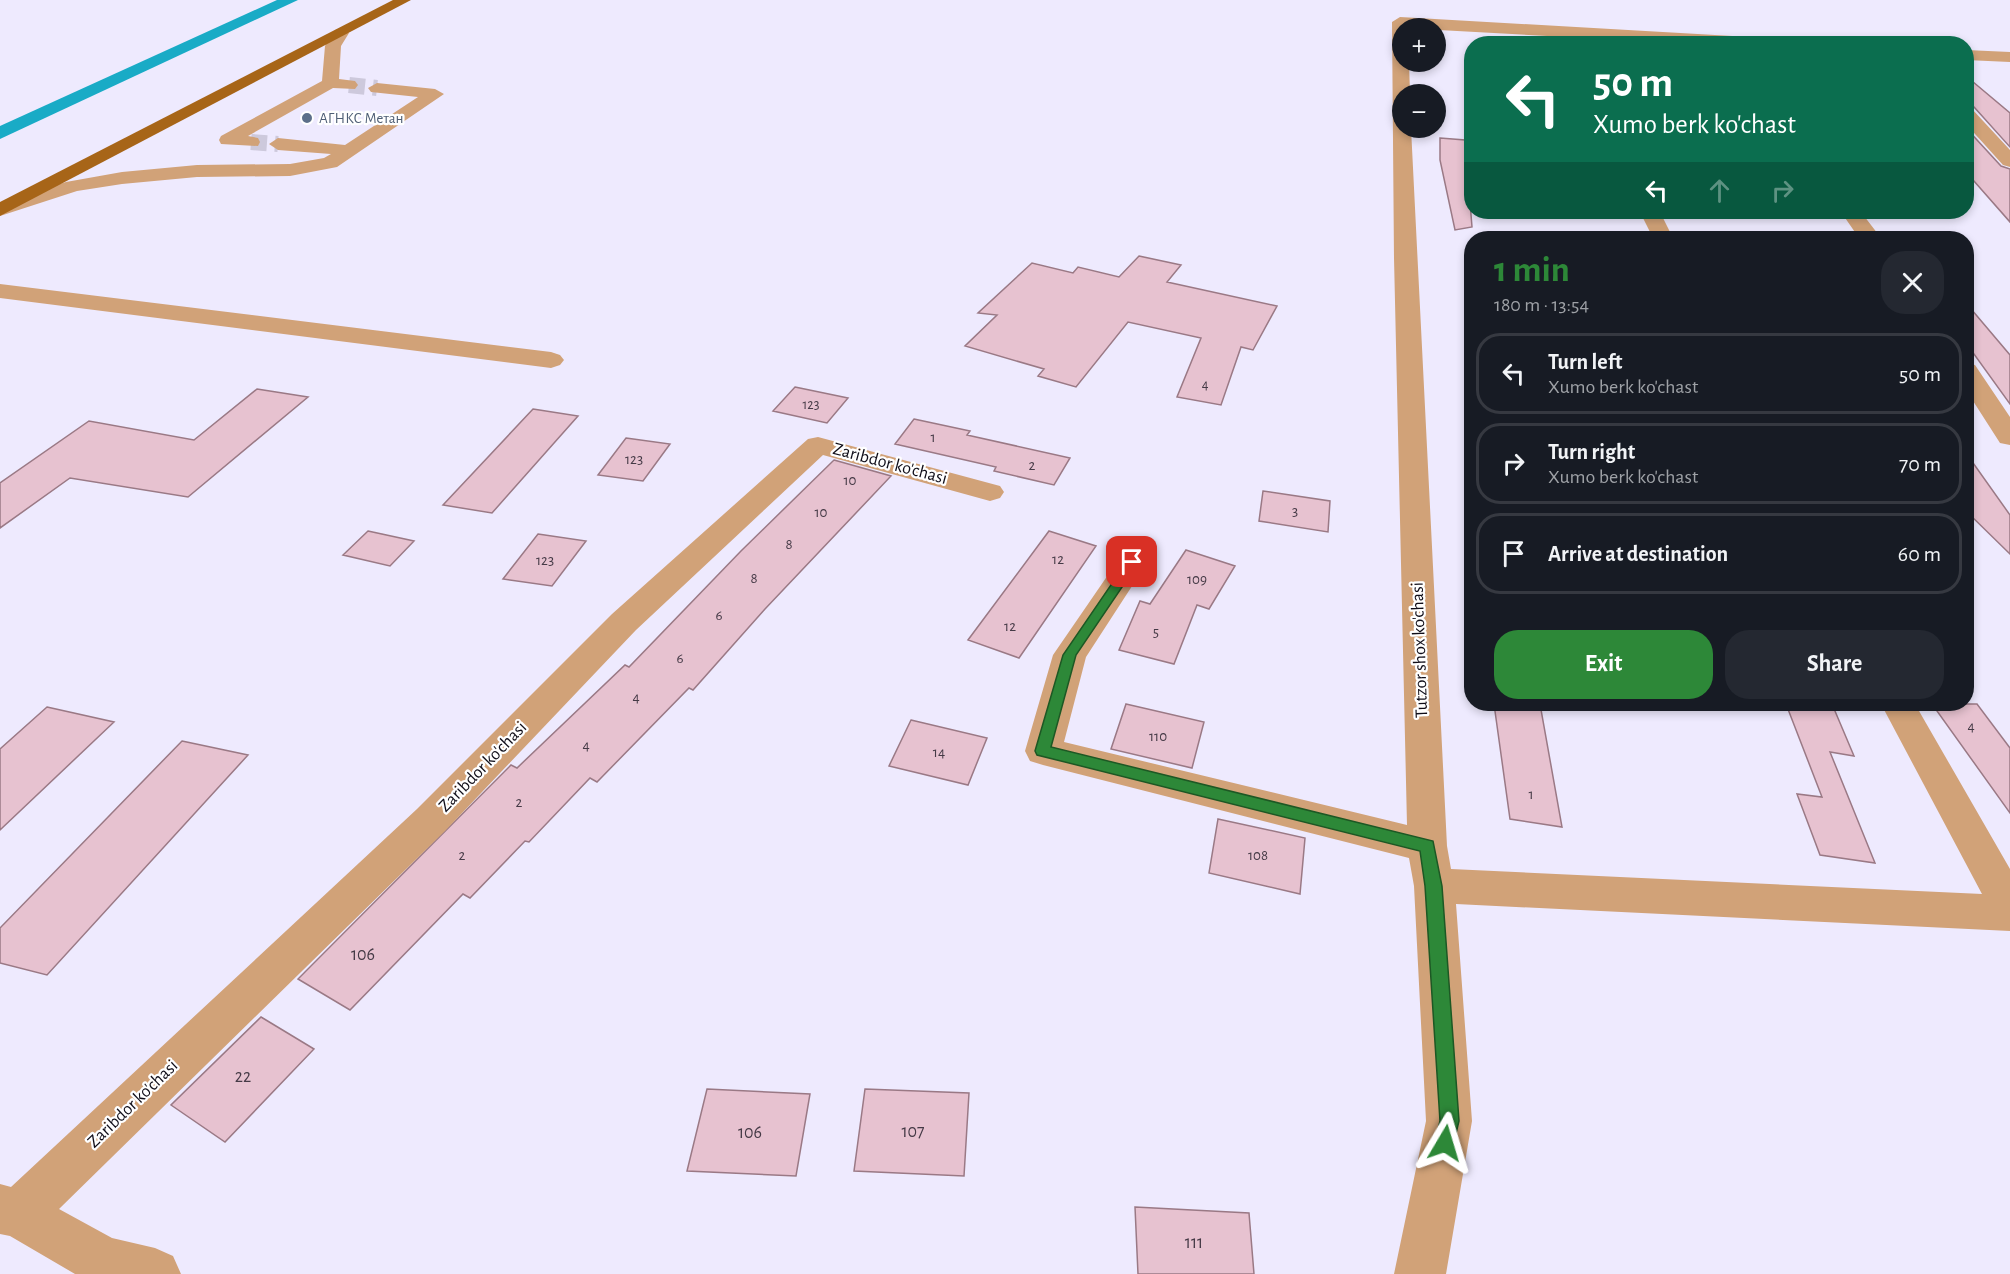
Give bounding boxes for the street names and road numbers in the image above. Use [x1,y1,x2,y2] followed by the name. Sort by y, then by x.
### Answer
[831,440,949,488] street label: Zaribdor ko'chasi
[1409,582,1431,718] street label: Tutzor shox ko'chasi
[436,718,530,816] street label: Zaribdor ko'chasi
[84,1057,182,1151] street label: Zaribdor ko'chasi

